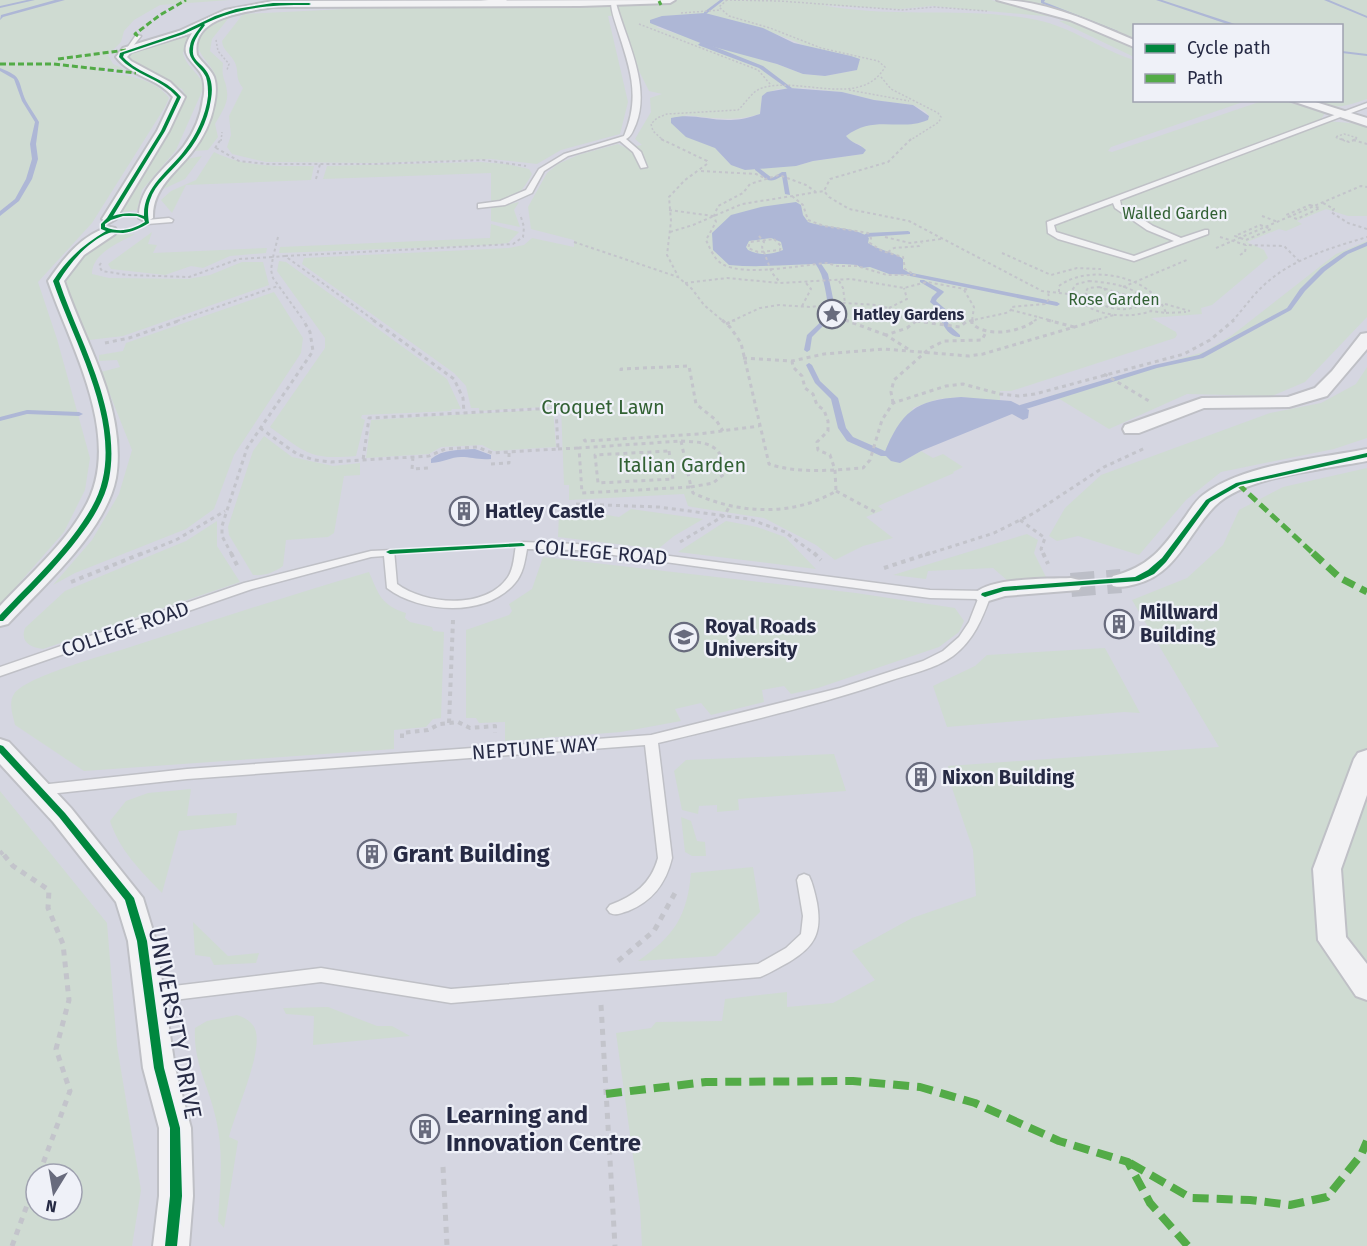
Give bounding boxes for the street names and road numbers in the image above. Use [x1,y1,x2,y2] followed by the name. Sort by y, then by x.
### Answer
[533,534,669,570] street label: COLLEGE ROAD
[58,596,192,662] street label: COLLEGE ROAD
[471,732,599,764] street label: NEPTUNE WAY
[143,924,207,1122] street label: UNIVERSITY DRIVE

